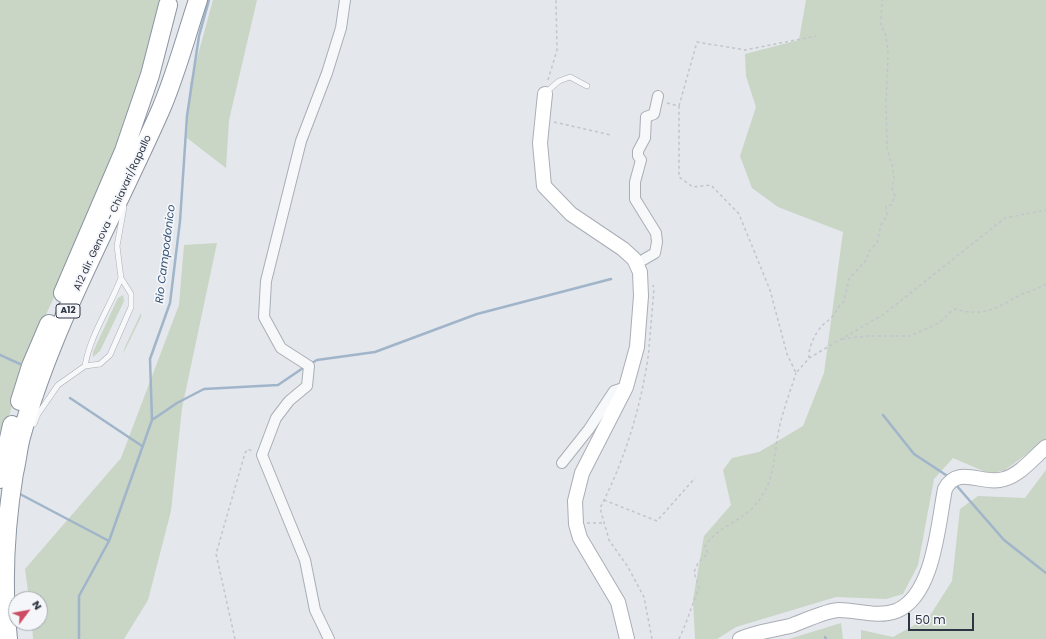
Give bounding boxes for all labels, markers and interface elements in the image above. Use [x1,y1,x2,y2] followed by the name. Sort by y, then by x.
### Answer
[72,133,154,293] street label: A12 dir. Genova - Chiavari/Rapallo
[153,204,179,304] water label: Rio Campodonico
[56,304,80,318] road number: A12
[8,591,48,631] north arrow
[28,597,46,613] text: N
[910,605,976,631] scale bar
[915,611,946,628] text: 50 m

